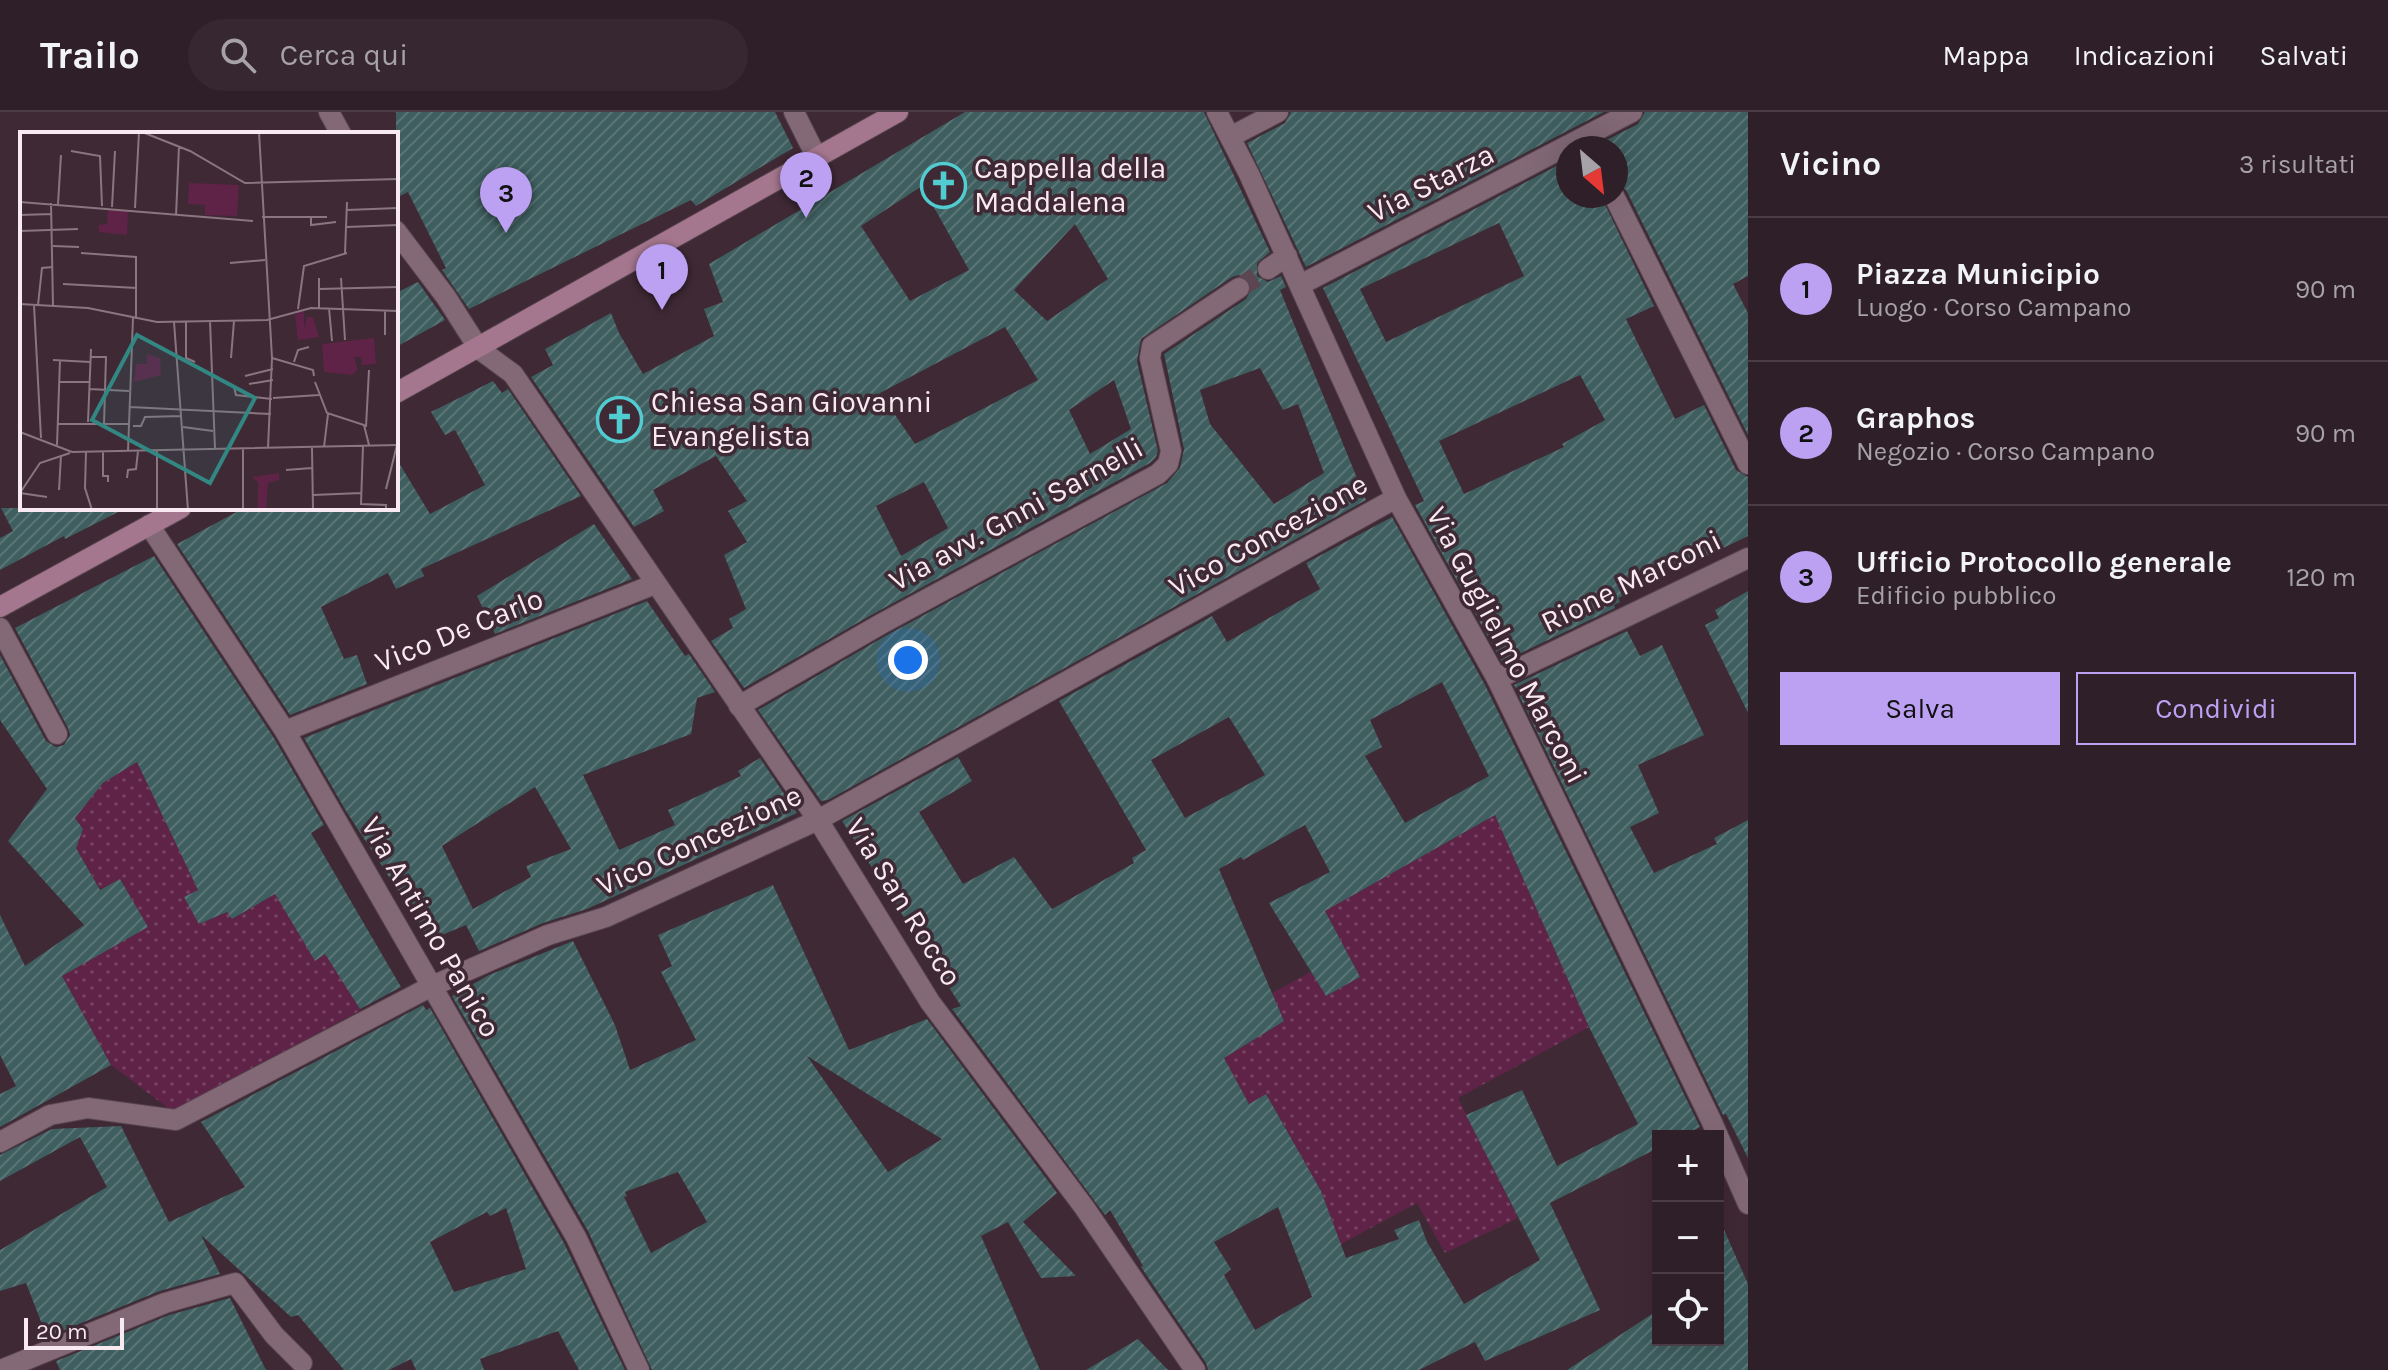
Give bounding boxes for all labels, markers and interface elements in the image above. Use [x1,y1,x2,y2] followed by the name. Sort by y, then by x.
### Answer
[188,19,748,91] search box
[40,33,140,78] text: Trailo
[216,33,260,77] icon: search
[280,37,408,73] text: Cerca qui
[1942,39,2030,72] text: Mappa
[2074,39,2215,72] text: Indicazioni
[2259,39,2348,72] text: Salvati
[20,132,398,510] inset map
[1362,136,1500,230] street label: Via Starza
[1556,136,1628,208] north arrow
[1780,144,1881,184] text: Vicino
[2239,149,2356,180] text: 3 risultati
[974,150,1166,220] place label: Cappella della Maddalena
[780,152,832,218] pin: 2
[919,161,967,209] church icon: Cappella della Maddalena
[480,167,532,233] pin: 3
[636,244,688,310] pin: 1
[1856,256,2100,292] text: Piazza Municipio
[1801,274,1811,305] text: 1
[2295,274,2356,305] text: 90 m
[1856,292,2132,323] text: Luogo · Corso Campano
[651,384,933,454] place label: Chiesa San Giovanni Evangelista
[596,395,644,443] church icon: Chiesa San Giovanni Evangelista
[1856,400,1975,436] text: Graphos
[1798,418,1814,449] text: 2
[2295,418,2356,449] text: 90 m
[883,429,1149,599] street label: Via avv. Gnni Sarnelli
[1856,436,2155,467] text: Negozio · Corso Campano
[1162,466,1374,604] street label: Vico Concezione
[1419,500,1595,790] street label: Via Guglielmo Marconi
[1535,522,1727,640] street label: Rione Marconi
[1856,544,2232,580] text: Ufficio Protocollo generale
[1798,562,1814,593] text: 3
[2286,562,2356,593] text: 120 m
[370,580,548,680] street label: Vico De Carlo
[1856,580,2056,611] text: Edificio pubblico
[888,640,928,680] your location
[1780,672,2060,745] button: Salva
[2076,672,2356,745] button: Condividi
[591,777,807,903] street label: Vico Concezione
[353,810,509,1044] street label: Via Antimo Panico
[838,811,970,993] street label: Via San Rocco
[1652,1130,1724,1346] map controls
[1652,1130,1724,1202] button: +
[1652,1202,1724,1274] button: −
[1652,1274,1724,1346] button: locate
[24,1314,124,1350] scale bar
[36,1319,88,1345] text: 20 m

